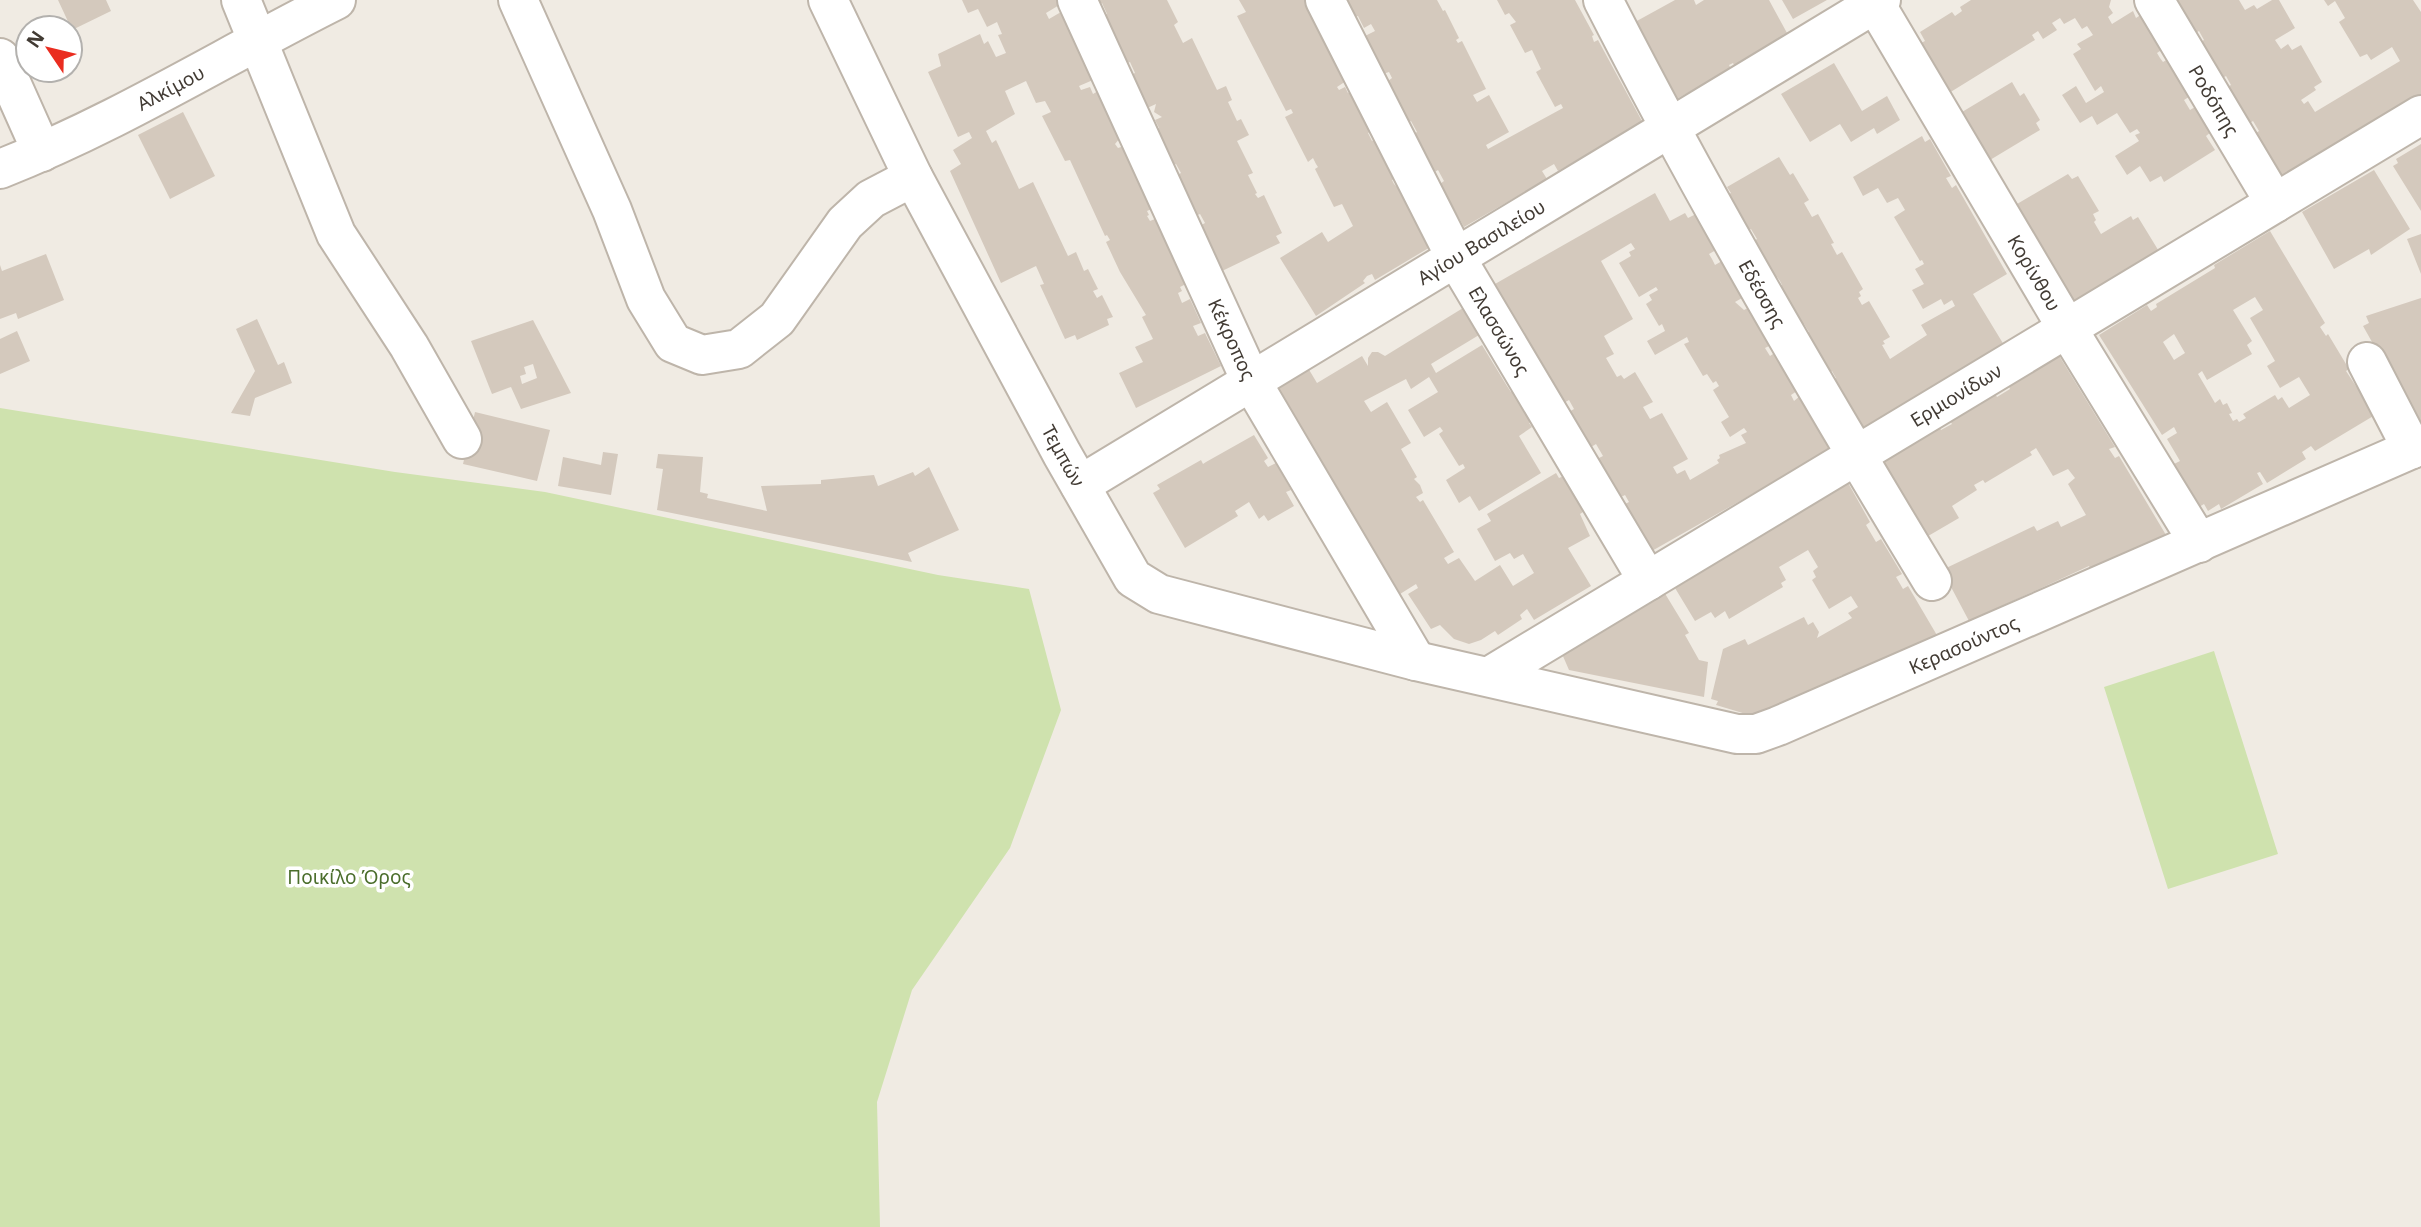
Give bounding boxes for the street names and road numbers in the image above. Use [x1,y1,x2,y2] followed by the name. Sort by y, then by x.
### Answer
[132,59,209,117] street label: Αλκίμου
[2183,60,2245,141] street label: Ροδόπης
[1412,193,1550,291] street label: Αγίου Βασιλείου
[2002,230,2067,316] street label: Κορίνθου
[1733,255,1792,332] street label: Εδέσσης
[1463,281,1536,380] street label: Ελασσώνος
[1202,295,1262,384] street label: Κέκροπος
[1905,358,2007,433] street label: Ερμιονίδων
[1036,420,1091,491] street label: Τεμπών
[1905,610,2022,680] street label: Κερασούντος

